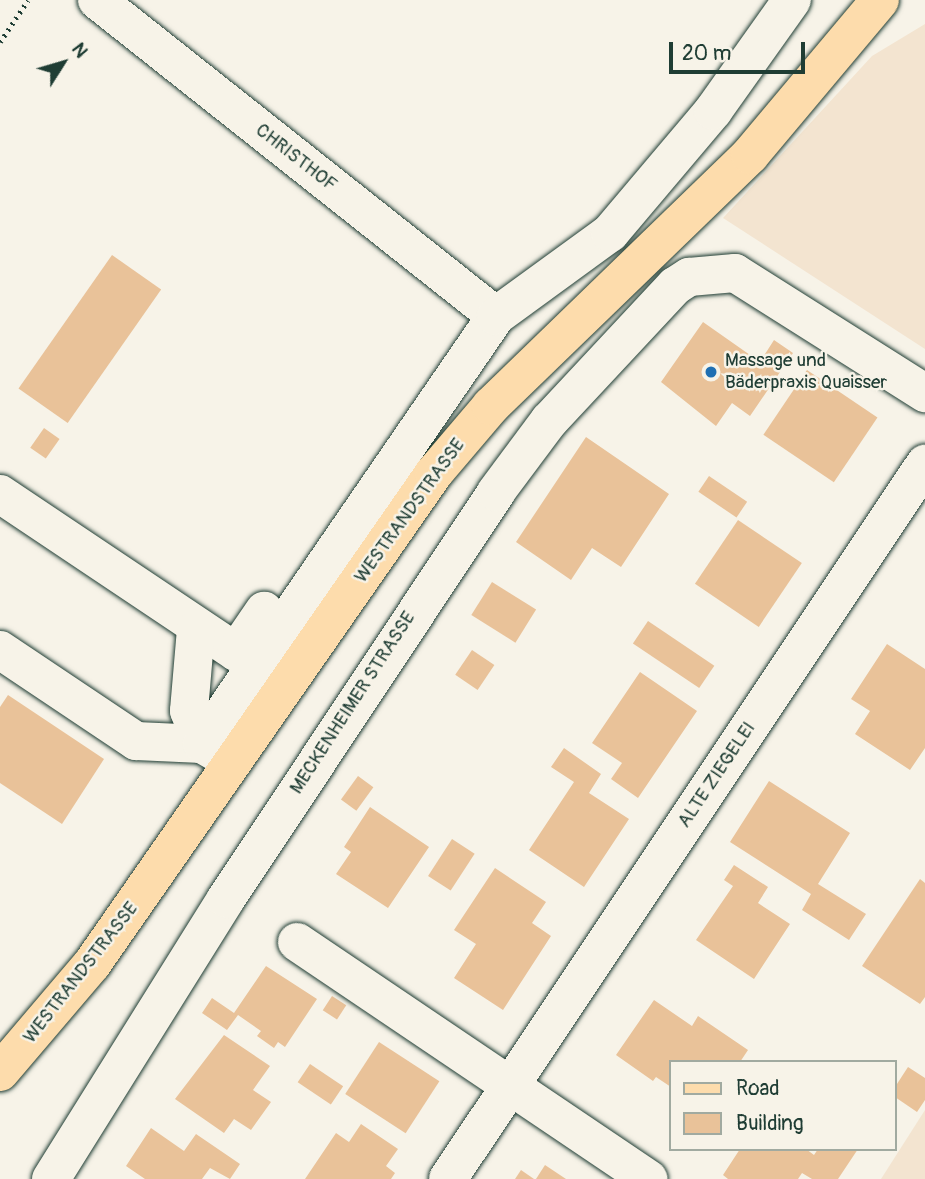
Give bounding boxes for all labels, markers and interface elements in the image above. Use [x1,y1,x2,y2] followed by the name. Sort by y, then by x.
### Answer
[28,28,98,98] north arrow
[673,28,810,72] scale bar
[66,38,93,63] text: N
[682,40,731,67] text: 20 m
[251,119,341,197] street label: CHRISTHOF
[725,350,887,394] place label: Massage und Bäderpraxis Quaisser
[703,364,719,380] marker: Massage und Bäderpraxis Quaisser
[350,434,470,588] street label: WESTRANDSTRASSE
[285,608,421,798] street label: MECKENHEIMER STRASSE
[673,718,761,832] street label: ALTE ZIEGELEI
[19,898,143,1048] street label: WESTRANDSTRASSE
[670,1060,897,1151] legend
[736,1075,780,1102] text: Road
[736,1110,803,1137] text: Building

